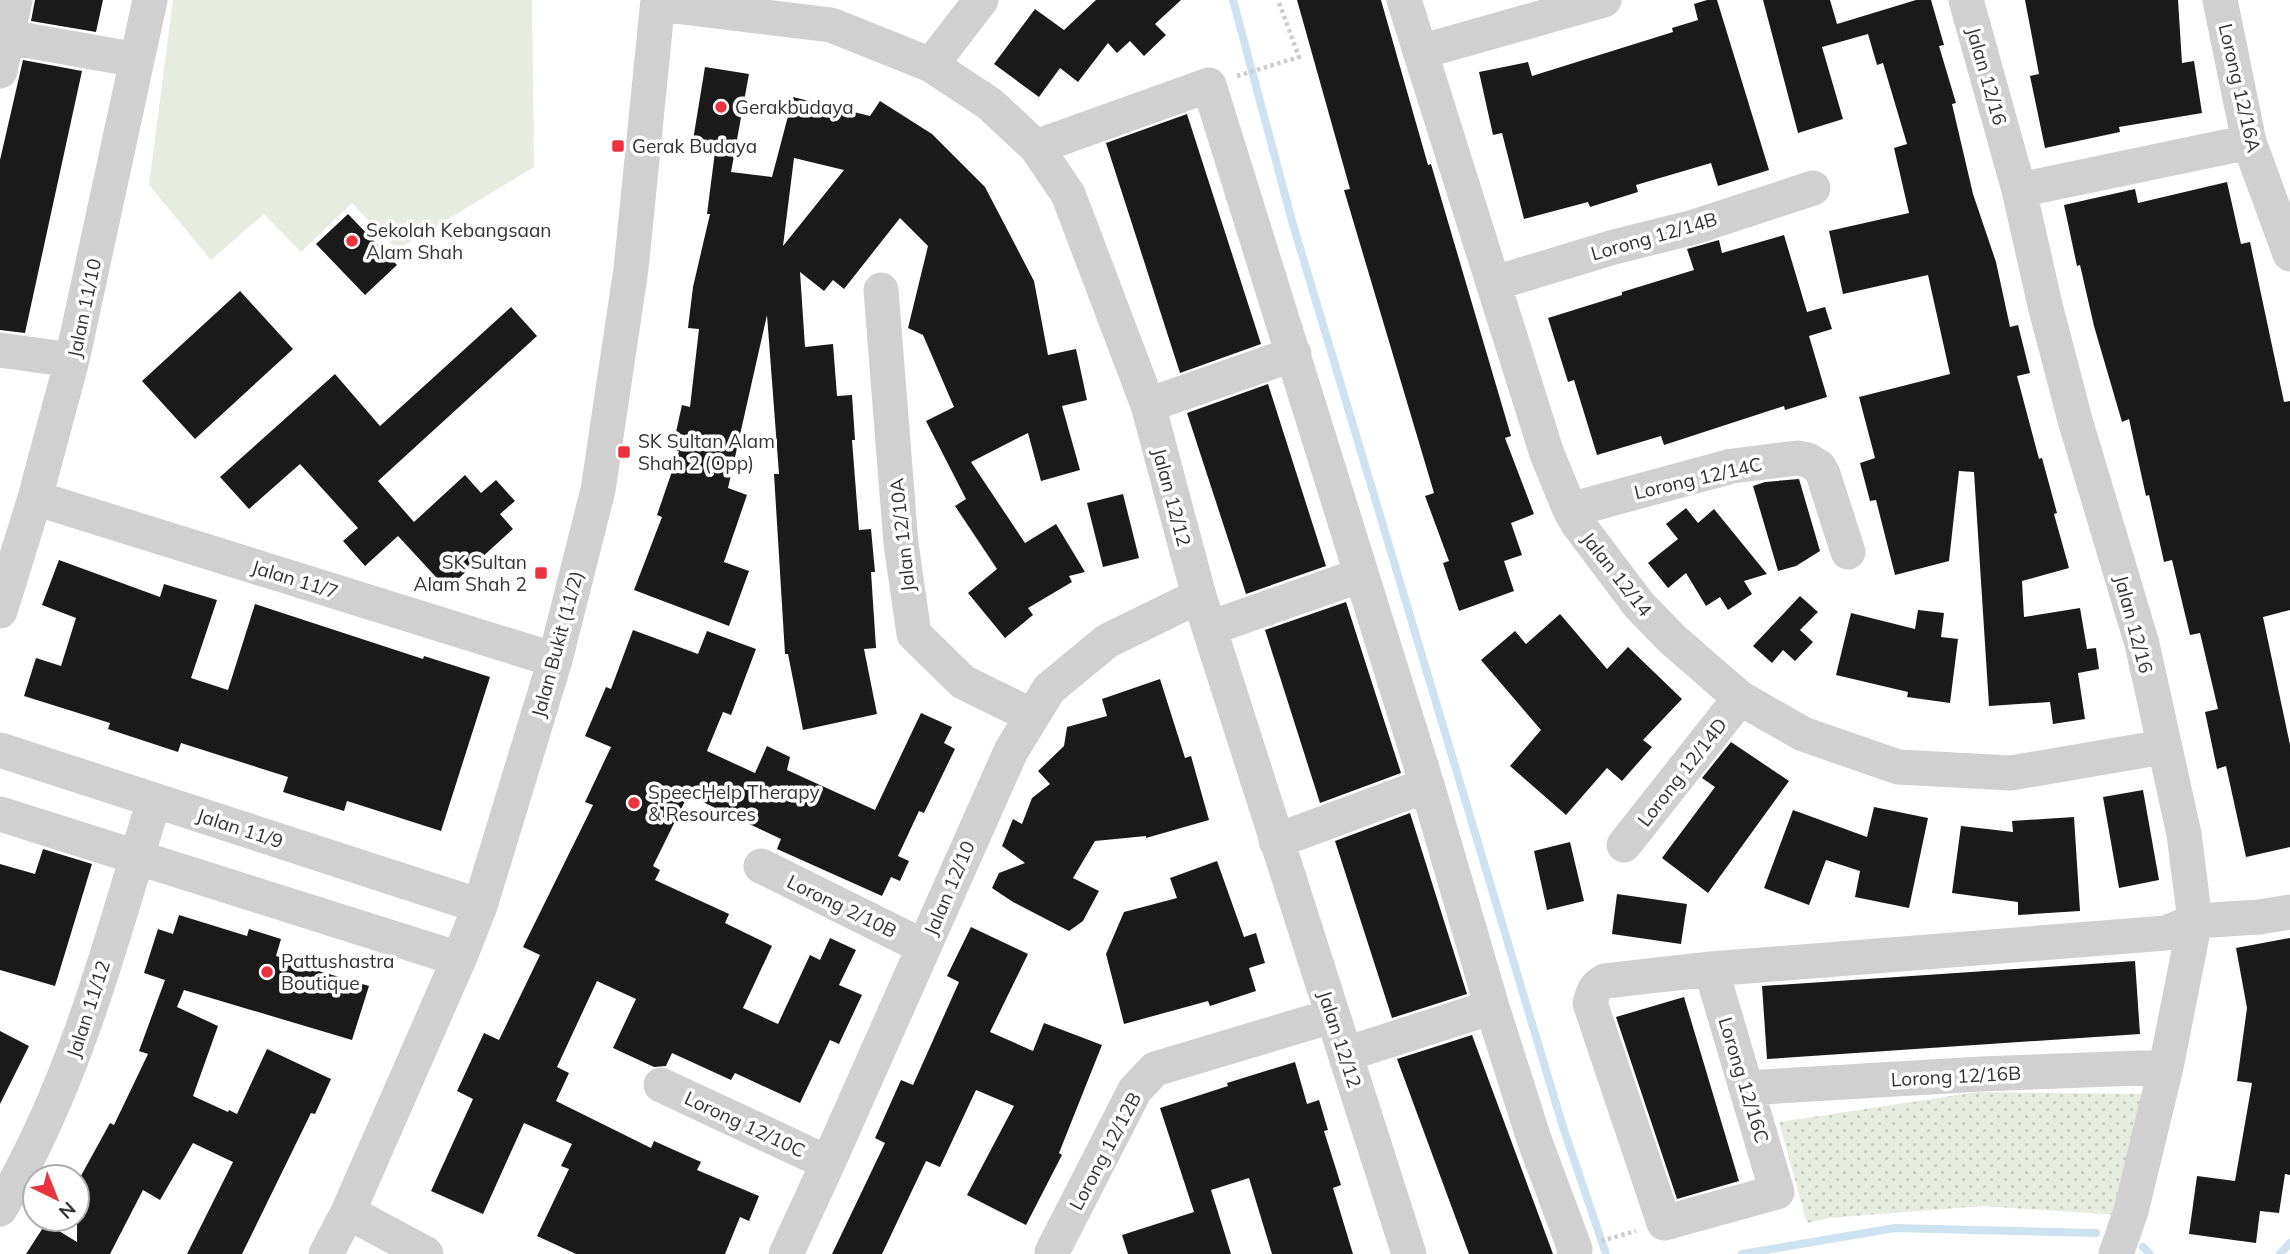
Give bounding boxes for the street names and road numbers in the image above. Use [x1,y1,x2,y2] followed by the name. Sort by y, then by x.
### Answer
[2214,21,2266,155] street label: Lorong 12/16A
[1962,24,2012,128] street label: Jalan 12/16
[1588,207,1720,265] street label: Lorong 12/14B
[62,256,106,360] street label: Jalan 11/10
[1147,445,1197,549] street label: Jalan 12/12
[1632,452,1764,504] street label: Lorong 12/14C
[884,477,920,593] street label: Jalan 12/10A
[1577,527,1657,621] street label: Jalan 12/14
[249,554,341,604] street label: Jalan 11/7
[526,568,588,720] street label: Jalan Bukit (11/2)
[2109,572,2159,676] street label: Jalan 12/16
[1632,713,1732,831] street label: Lorong 12/14D
[194,803,286,853] street label: Jalan 11/9
[918,837,980,939] street label: Jalan 12/10
[783,869,901,943] street label: Lorong 2/10B
[61,957,115,1061] street label: Jalan 11/12
[1313,987,1367,1091] street label: Jalan 12/12
[1713,1014,1775,1146] street label: Lorong 12/16C
[1890,1061,2022,1091] street label: Lorong 12/16B
[681,1086,809,1162] street label: Lorong 12/10C
[1064,1088,1146,1214] street label: Lorong 12/12B

